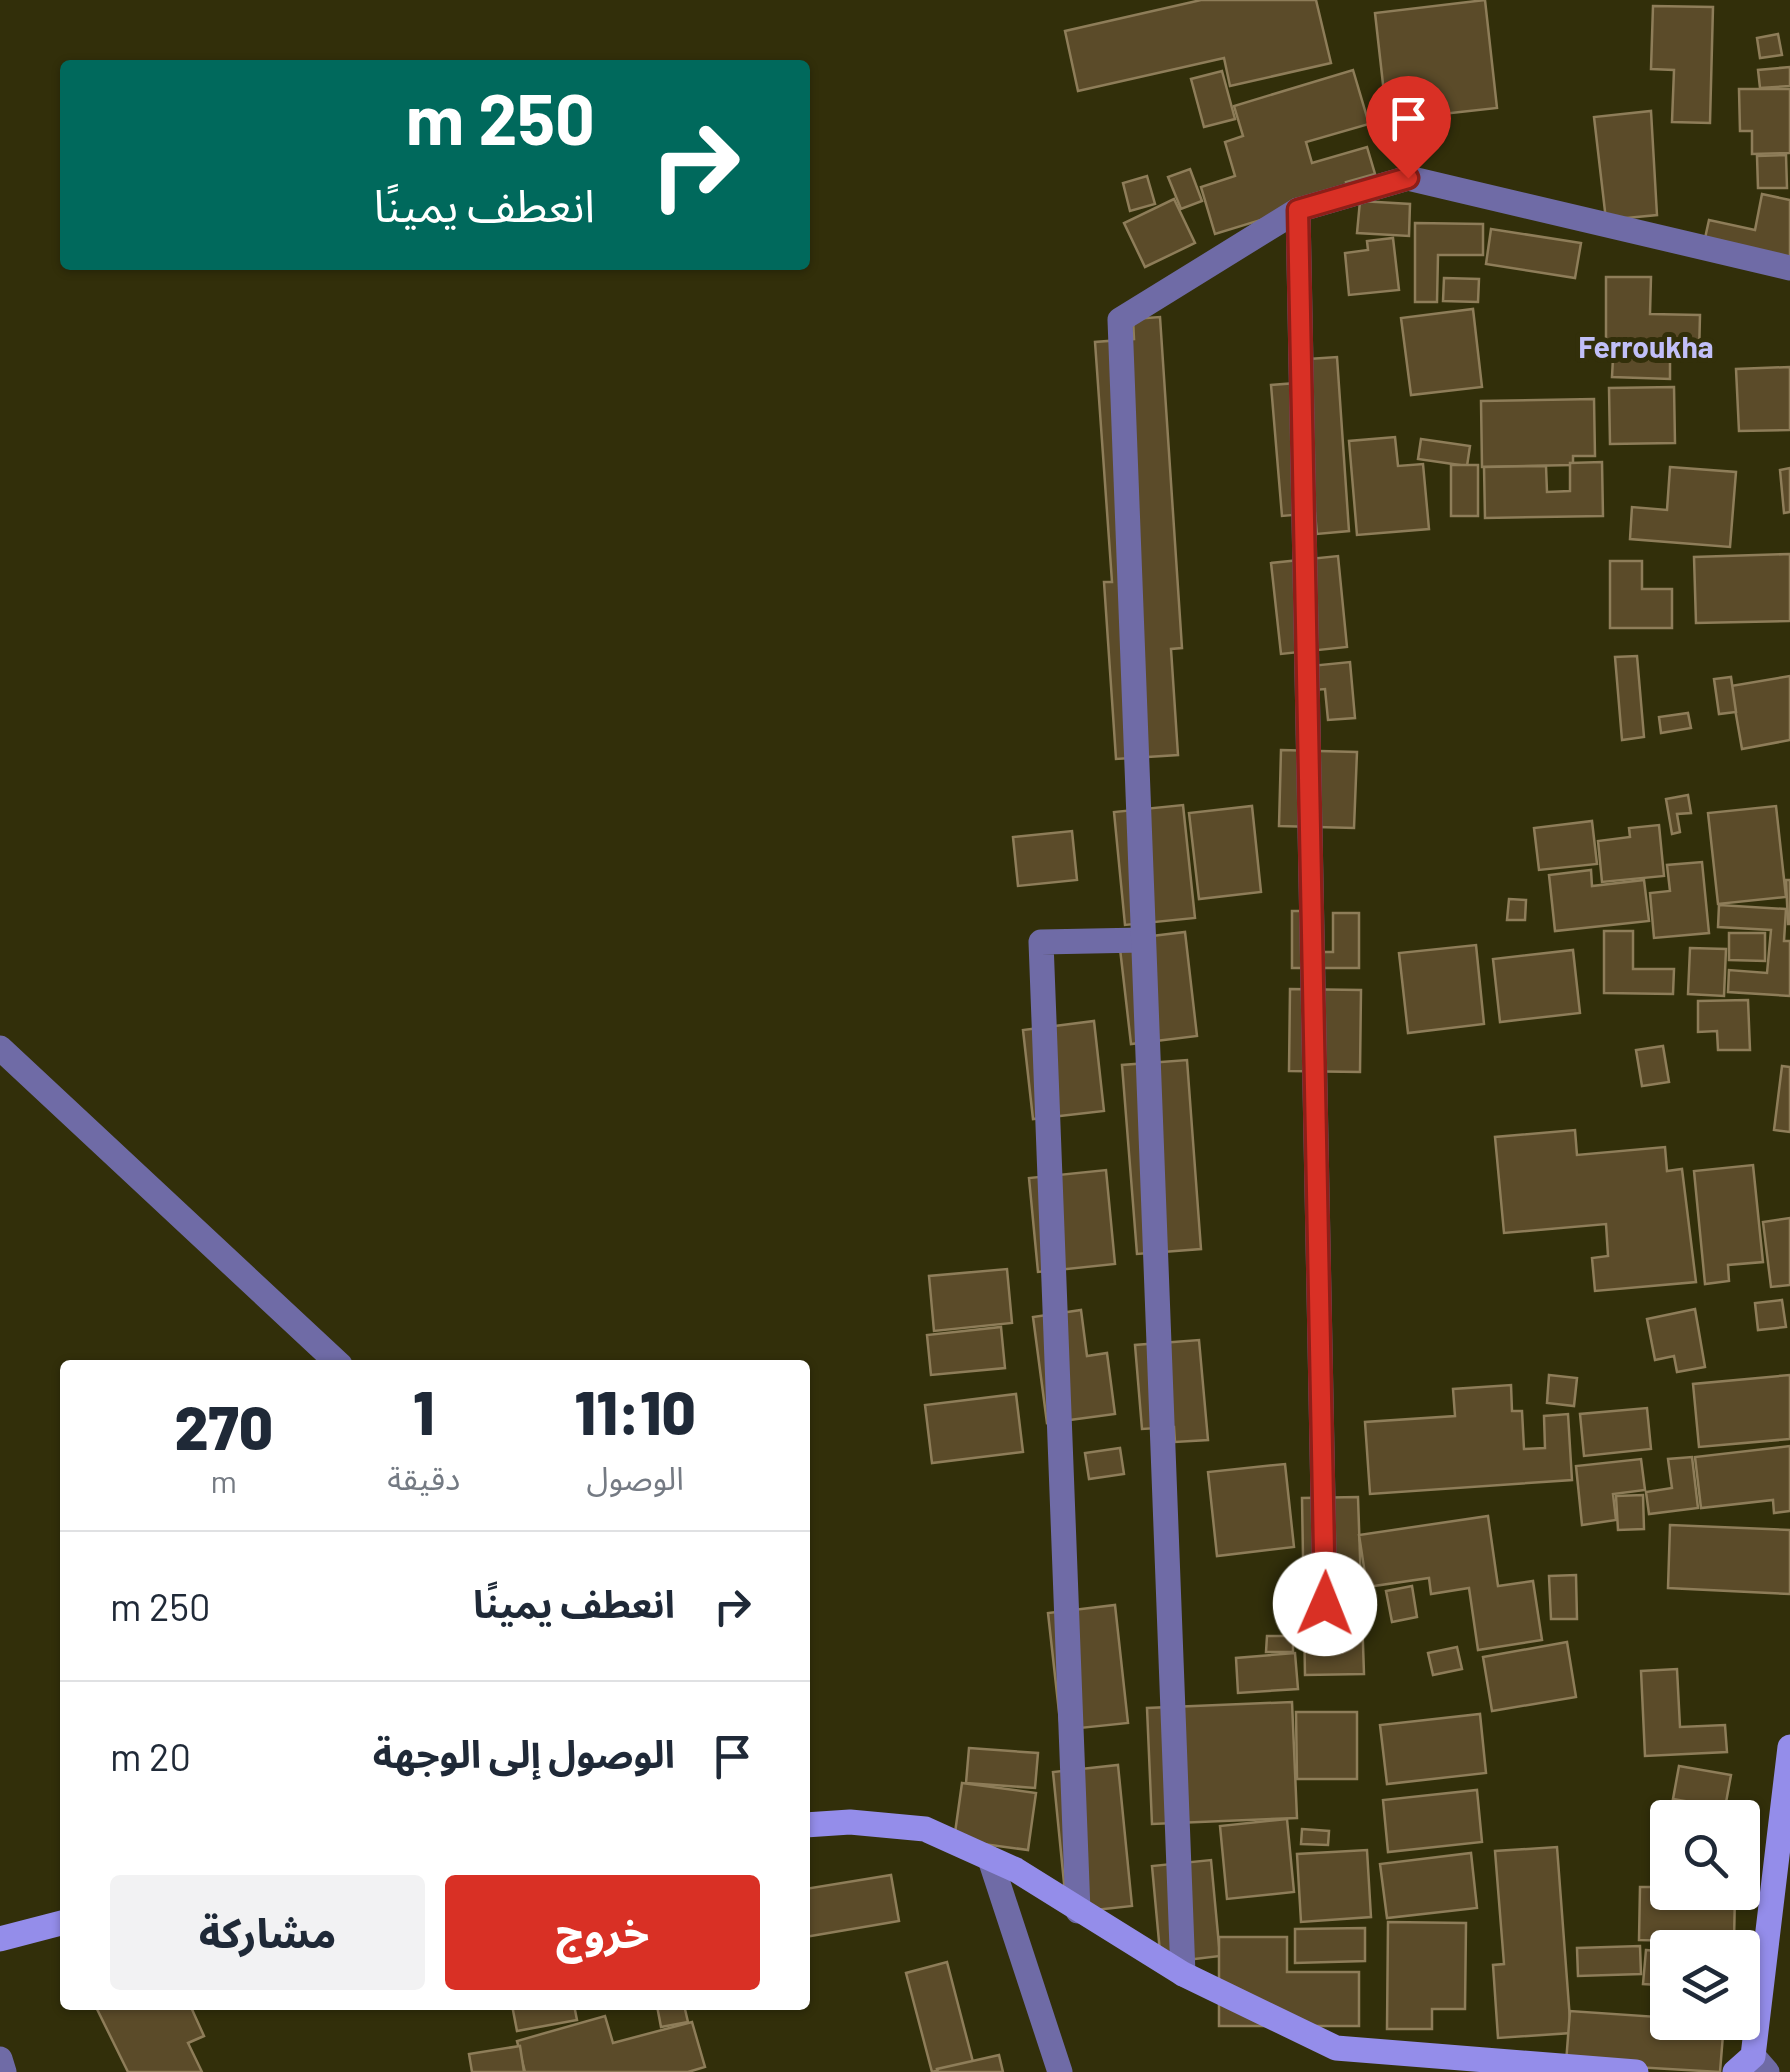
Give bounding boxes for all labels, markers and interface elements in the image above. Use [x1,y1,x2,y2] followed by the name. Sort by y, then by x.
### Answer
[406,75,595,159] text: 250 m
[1366,76,1451,179] pin
[1381,91,1436,146] icon: arrive
[630,100,760,230] icon: right
[374,177,595,231] text: انعطف يمينًا
[1578,328,1714,364] district label: Ferroukha
[413,1375,434,1447] text: 1
[575,1375,696,1447] text: 11:10
[174,1390,273,1462] text: 270
[387,1458,460,1496] text: دقيقة
[586,1458,684,1496] text: الوصول
[210,1461,237,1499] text: m
[1273,1552,1377,1656] position arrow
[705,1579,760,1634] icon: right
[473,1580,675,1626] text: انعطف يمينًا
[110,1583,210,1629] text: 250 m
[705,1729,760,1784] icon: arrive
[373,1730,675,1776] text: الوصول إلى الوجهة
[110,1733,191,1779] text: 20 m
[1650,1800,1760,2040] map controls
[1650,1800,1760,1910] button: search
[110,1875,425,1990] button: مشاركة
[445,1875,760,1990] button: خروج
[1650,1930,1760,2040] button: layers

